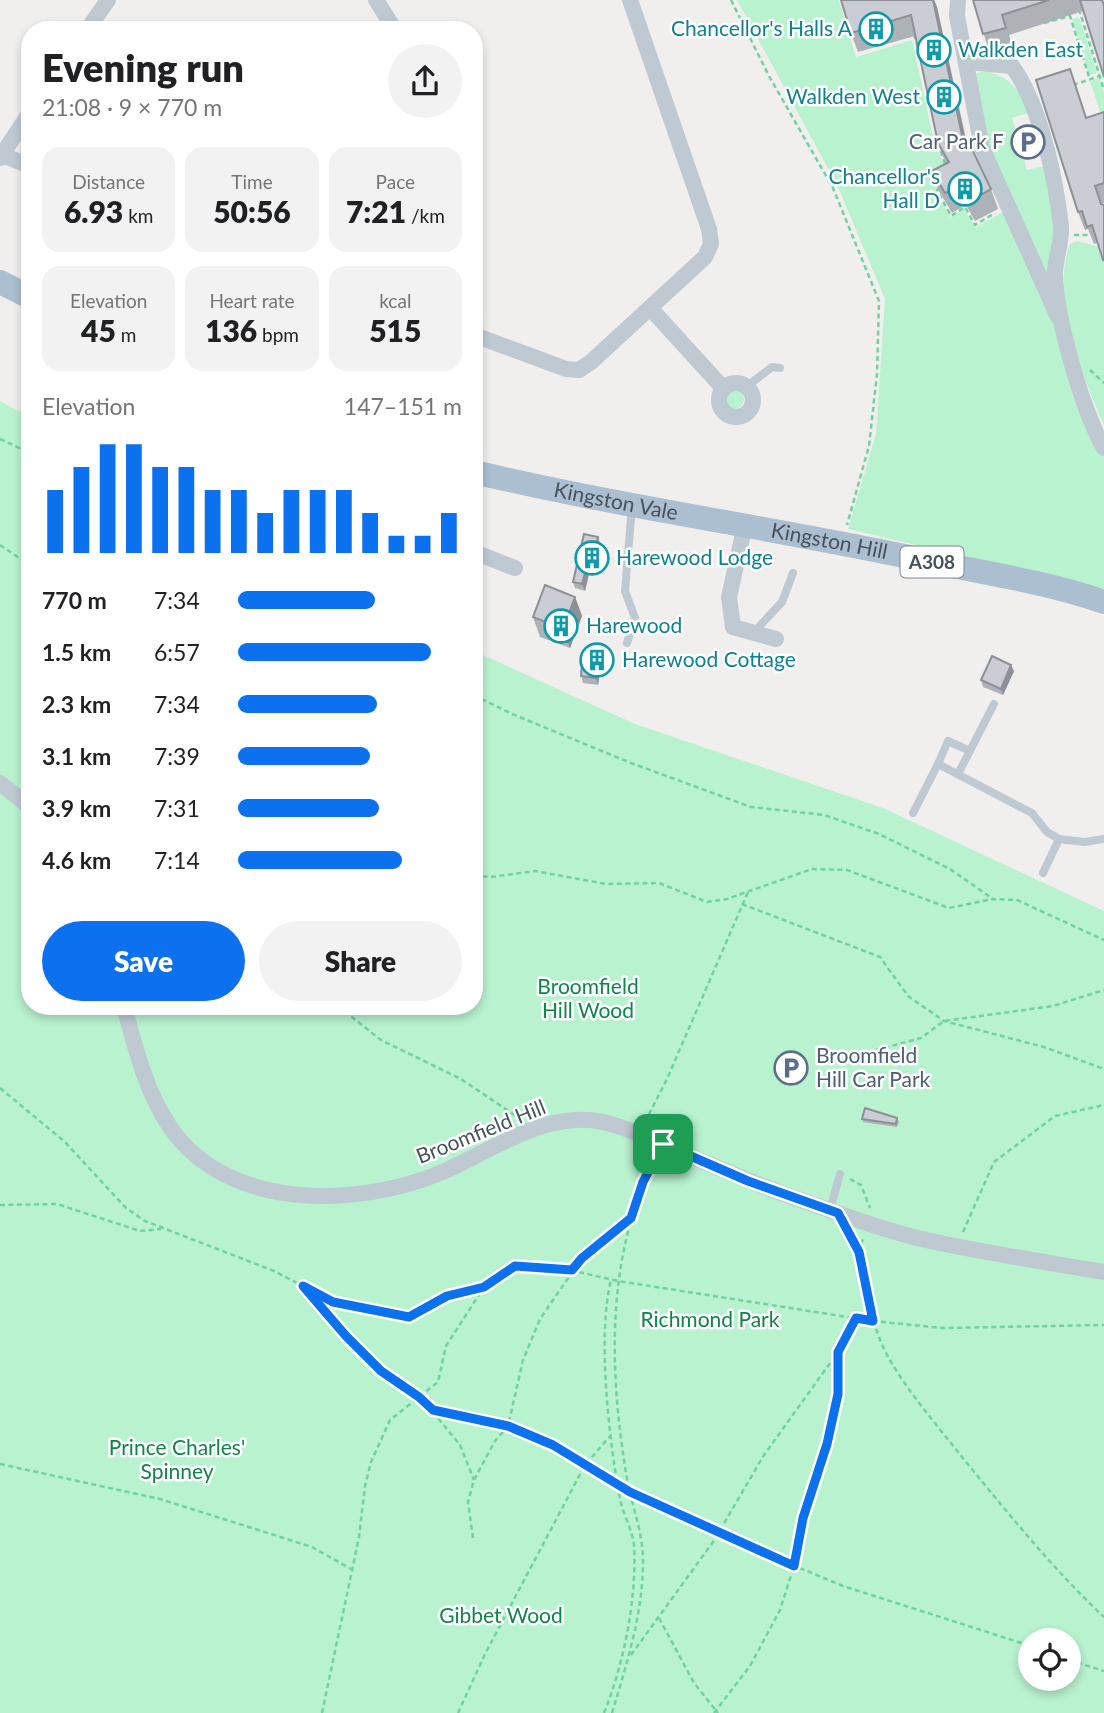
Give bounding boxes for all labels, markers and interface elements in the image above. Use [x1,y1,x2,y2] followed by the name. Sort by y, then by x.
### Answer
[857,10,895,48] building icon: Chancellor's Halls A
[671,15,853,40] place label: Chancellor's Halls A
[915,31,953,69] building icon: Walkden East
[958,36,1084,61] place label: Walkden East
[42,44,244,90] text: Evening run
[388,44,462,118] button: share
[925,78,963,116] building icon: Walkden West
[786,83,920,108] place label: Walkden West
[42,93,222,121] text: 21:08 · 9 × 770 m
[1009,123,1047,161] parking icon: Car Park F
[909,128,1004,153] place label: Car Park F
[829,163,940,212] place label: Chancellor's Hall D
[72,170,145,193] text: Distance
[231,170,273,193] text: Time
[376,170,415,193] text: Pace
[946,170,984,208] building icon: Chancellor's Hall D
[64,193,123,229] text: 6.93
[213,193,291,229] text: 50:56
[346,193,406,229] text: 7:21
[123,204,153,227] text: km
[406,204,445,227] text: /km
[70,289,147,312] text: Elevation
[209,289,295,312] text: Heart rate
[379,289,411,312] text: kcal
[81,312,116,348] text: 45
[205,312,257,348] text: 136
[369,312,421,348] text: 515
[116,323,136,346] text: m
[257,323,299,346] text: bpm
[42,392,135,420] text: Elevation
[344,392,462,420] text: 147–151 m
[552,476,680,524] street label: Kingston Vale
[769,517,890,563] street label: Kingston Hill
[573,539,611,577] building icon: Harewood Lodge
[616,544,773,569] place label: Harewood Lodge
[900,547,964,578] road number: A308
[42,586,107,614] text: 770 m
[154,586,200,614] text: 7:34
[542,607,580,645] building icon: Harewood
[586,612,682,637] place label: Harewood
[42,638,111,666] text: 1.5 km
[154,638,200,666] text: 6:57
[578,641,616,679] building icon: Harewood Cottage
[622,646,796,671] place label: Harewood Cottage
[42,690,111,718] text: 2.3 km
[154,690,200,718] text: 7:34
[42,742,111,770] text: 3.1 km
[154,742,200,770] text: 7:39
[42,794,111,822] text: 3.9 km
[154,794,200,822] text: 7:31
[42,846,111,874] text: 4.6 km
[154,846,200,874] text: 7:14
[42,921,245,1001] button: Save
[259,921,462,1001] button: Share
[537,973,639,1022] park label: Broomfield Hill Wood
[816,1042,931,1091] place label: Broomfield Hill Car Park
[772,1049,810,1087] parking icon: Broomfield Hill Car Park
[412,1093,549,1168] street label: Broomfield Hill
[633,1114,693,1174] pin
[644,1125,682,1163] icon: arrive
[641,1306,780,1331] park label: Richmond Park
[109,1434,245,1483] park label: Prince Charles' Spinney
[439,1602,563,1627] park label: Gibbet Wood
[1018,1628,1081,1691] map controls
[1018,1628,1081,1691] button: locate

